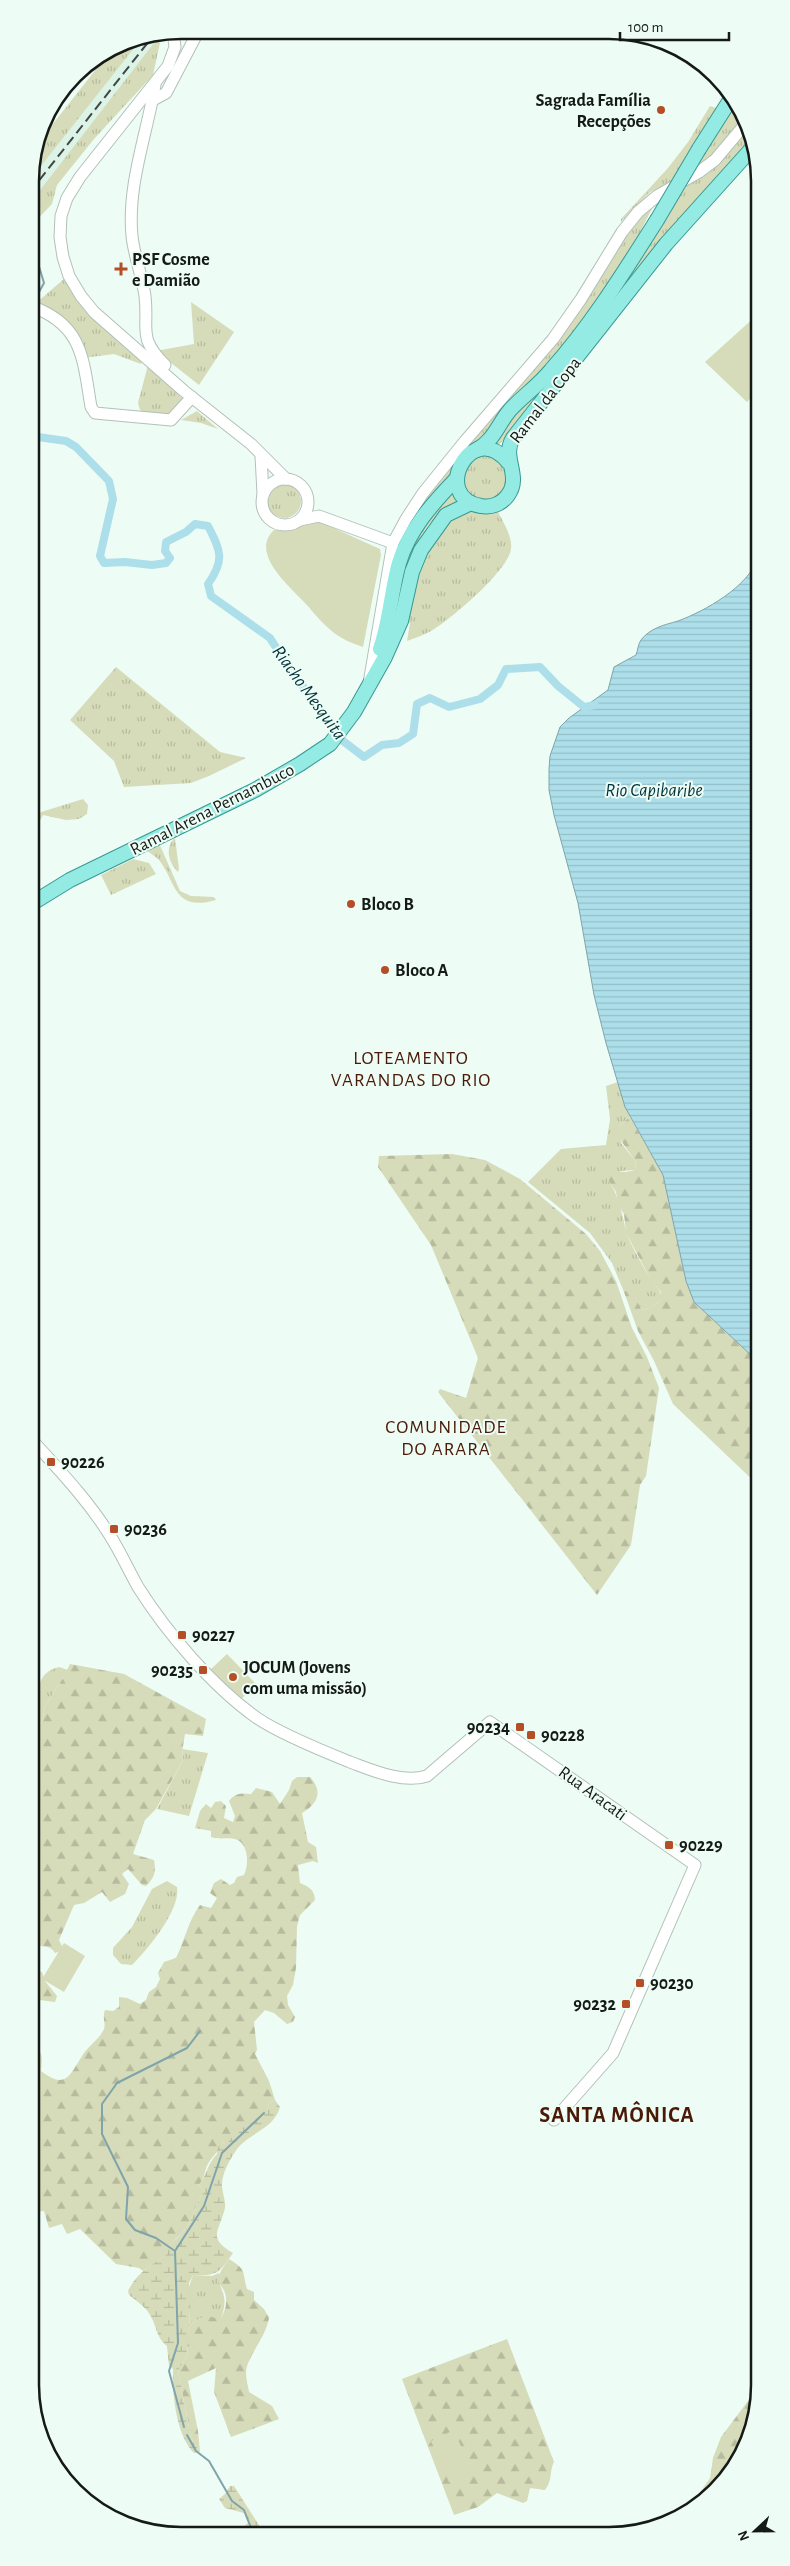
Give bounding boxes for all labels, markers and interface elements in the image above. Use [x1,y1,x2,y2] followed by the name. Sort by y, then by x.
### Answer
[620,10,729,42] scale bar
[628,20,663,35] text: 100 m
[535,92,651,131] place label: Sagrada Família Recepções
[655,104,667,116] marker: Sagrada Família Recepções
[132,251,210,290] place label: PSF Cosme e Damião
[114,262,128,276] marker: PSF Cosme e Damião
[507,354,585,447] street label: Ramal da Copa
[268,642,349,744] water label: Riacho Mesquita
[128,761,298,859] street label: Ramal Arena Pernambuco
[605,781,703,800] water label: Rio Capibaribe
[361,896,414,914] place label: Bloco B
[345,898,357,910] marker: Bloco B
[395,962,449,980] place label: Bloco A
[379,964,391,976] marker: Bloco A
[331,1049,491,1090] district label: LOTEAMENTO VARANDAS DO RIO
[385,1418,507,1459] district label: COMUNIDADE DO ARARA
[61,1454,105,1472] place label: 90226
[45,1456,57,1468] marker: 90226
[124,1521,167,1539] place label: 90236
[108,1523,120,1535] marker: 90236
[192,1627,235,1645] place label: 90227
[176,1629,188,1641] marker: 90227
[243,1659,367,1698] place label: JOCUM (Jovens com uma missão)
[151,1662,193,1680] place label: 90235
[197,1664,209,1676] marker: 90235
[227,1671,239,1683] marker: JOCUM (Jovens com uma missão)
[467,1719,510,1737] place label: 90234
[514,1721,526,1733] marker: 90234
[541,1727,585,1745] place label: 90228
[525,1729,537,1741] marker: 90228
[555,1763,630,1824] street label: Rua Aracati
[679,1837,723,1855] place label: 90229
[663,1839,675,1851] marker: 90229
[650,1975,694,1993] place label: 90230
[634,1977,646,1989] marker: 90230
[573,1996,617,2014] place label: 90232
[620,1998,632,2010] marker: 90232
[539,2101,695,2126] district label: SANTA MÔNICA
[730,2506,780,2556] north arrow
[736,2528,752,2543] text: N

